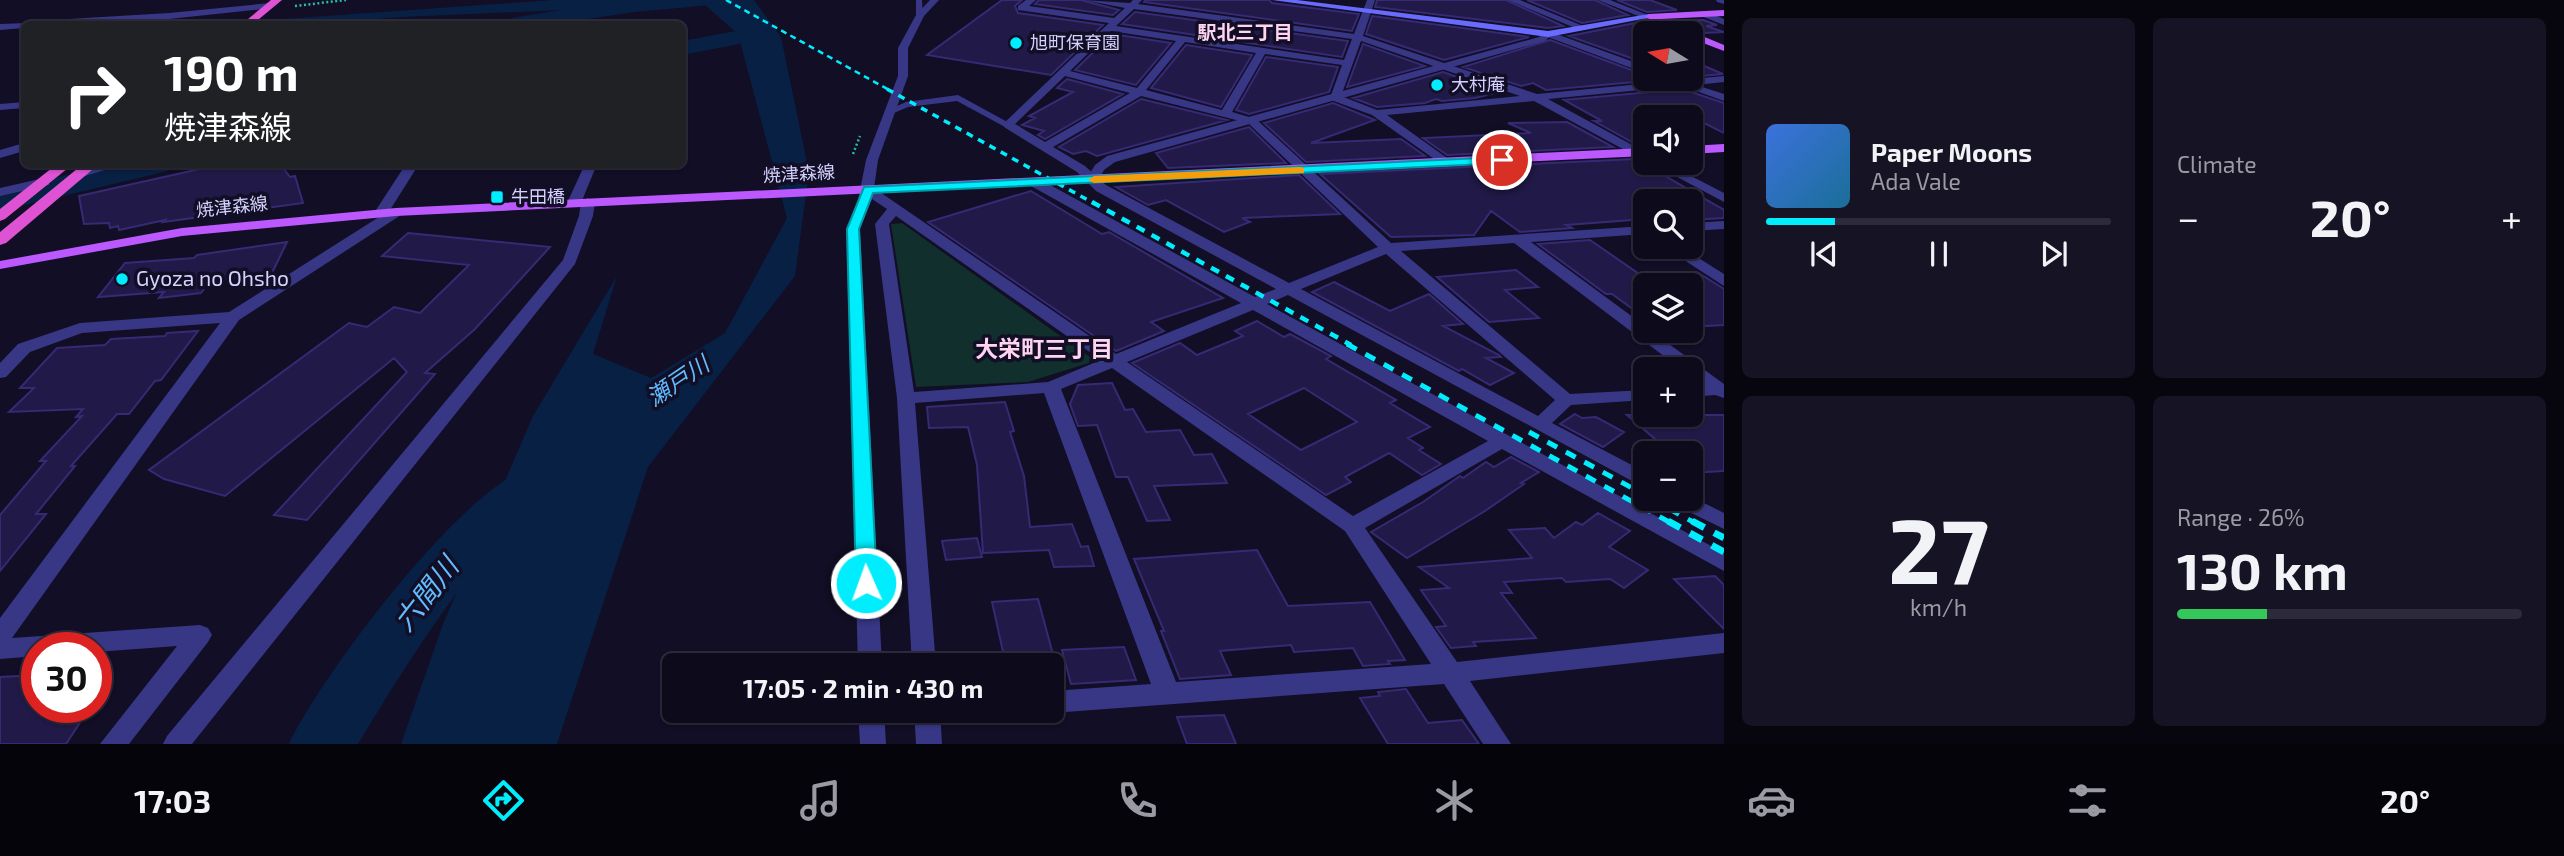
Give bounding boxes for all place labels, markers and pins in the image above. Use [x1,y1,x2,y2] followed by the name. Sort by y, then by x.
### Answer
[1030,31,1120,53] place label: 旭町保育園
[1008,35,1024,51] marker: 旭町保育園
[1451,73,1505,95] place label: 大村庵
[1429,77,1445,93] marker: 大村庵
[1472,130,1532,190] pin
[511,185,565,207] place label: 牛田橋
[489,189,505,205] marker: 牛田橋
[136,265,289,290] place label: Gyoza no Ohsho
[114,271,130,287] marker: Gyoza no Ohsho

